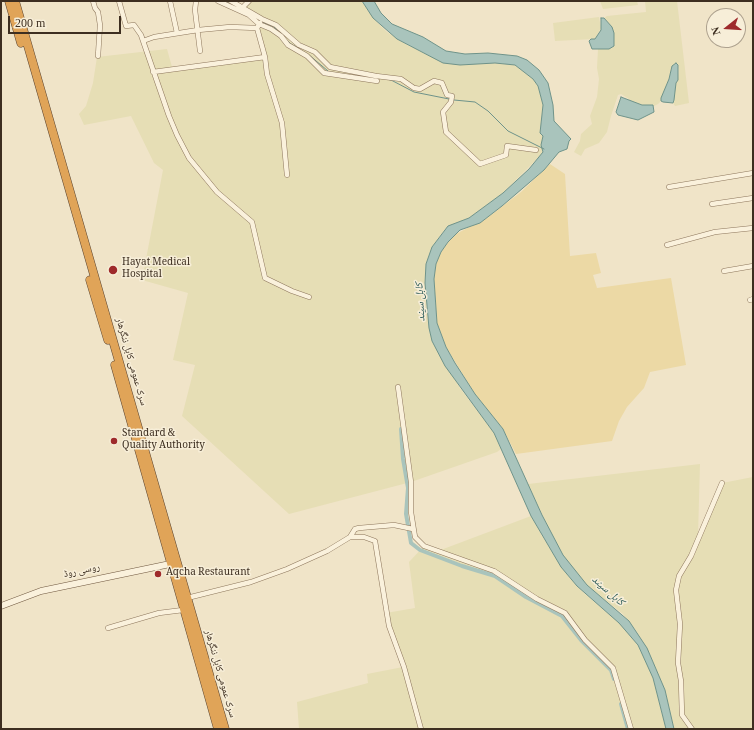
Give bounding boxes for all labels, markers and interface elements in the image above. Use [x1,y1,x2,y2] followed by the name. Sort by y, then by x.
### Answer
[10,8,123,34] scale bar
[706,8,746,48] north arrow
[15,16,45,30] text: 200 m
[709,26,722,37] text: N
[122,258,190,282] place label: Hayat Medical Hospital
[107,264,119,276] marker: Hayat Medical Hospital
[414,282,430,322] water label: کابل سيند
[112,317,148,407] street label: سرک عمومی کابل ننگرهار
[122,429,205,452] place label: Standard & Quality Authority
[109,436,119,446] marker: Standard & Quality Authority
[63,562,101,582] street label: روسی روڈ
[166,568,250,580] place label: Aqcha Restaurant
[153,569,163,579] marker: Aqcha Restaurant
[588,574,626,610] water label: کابل سيند
[201,629,237,719] street label: سرک عمومی کابل ننگرهار

